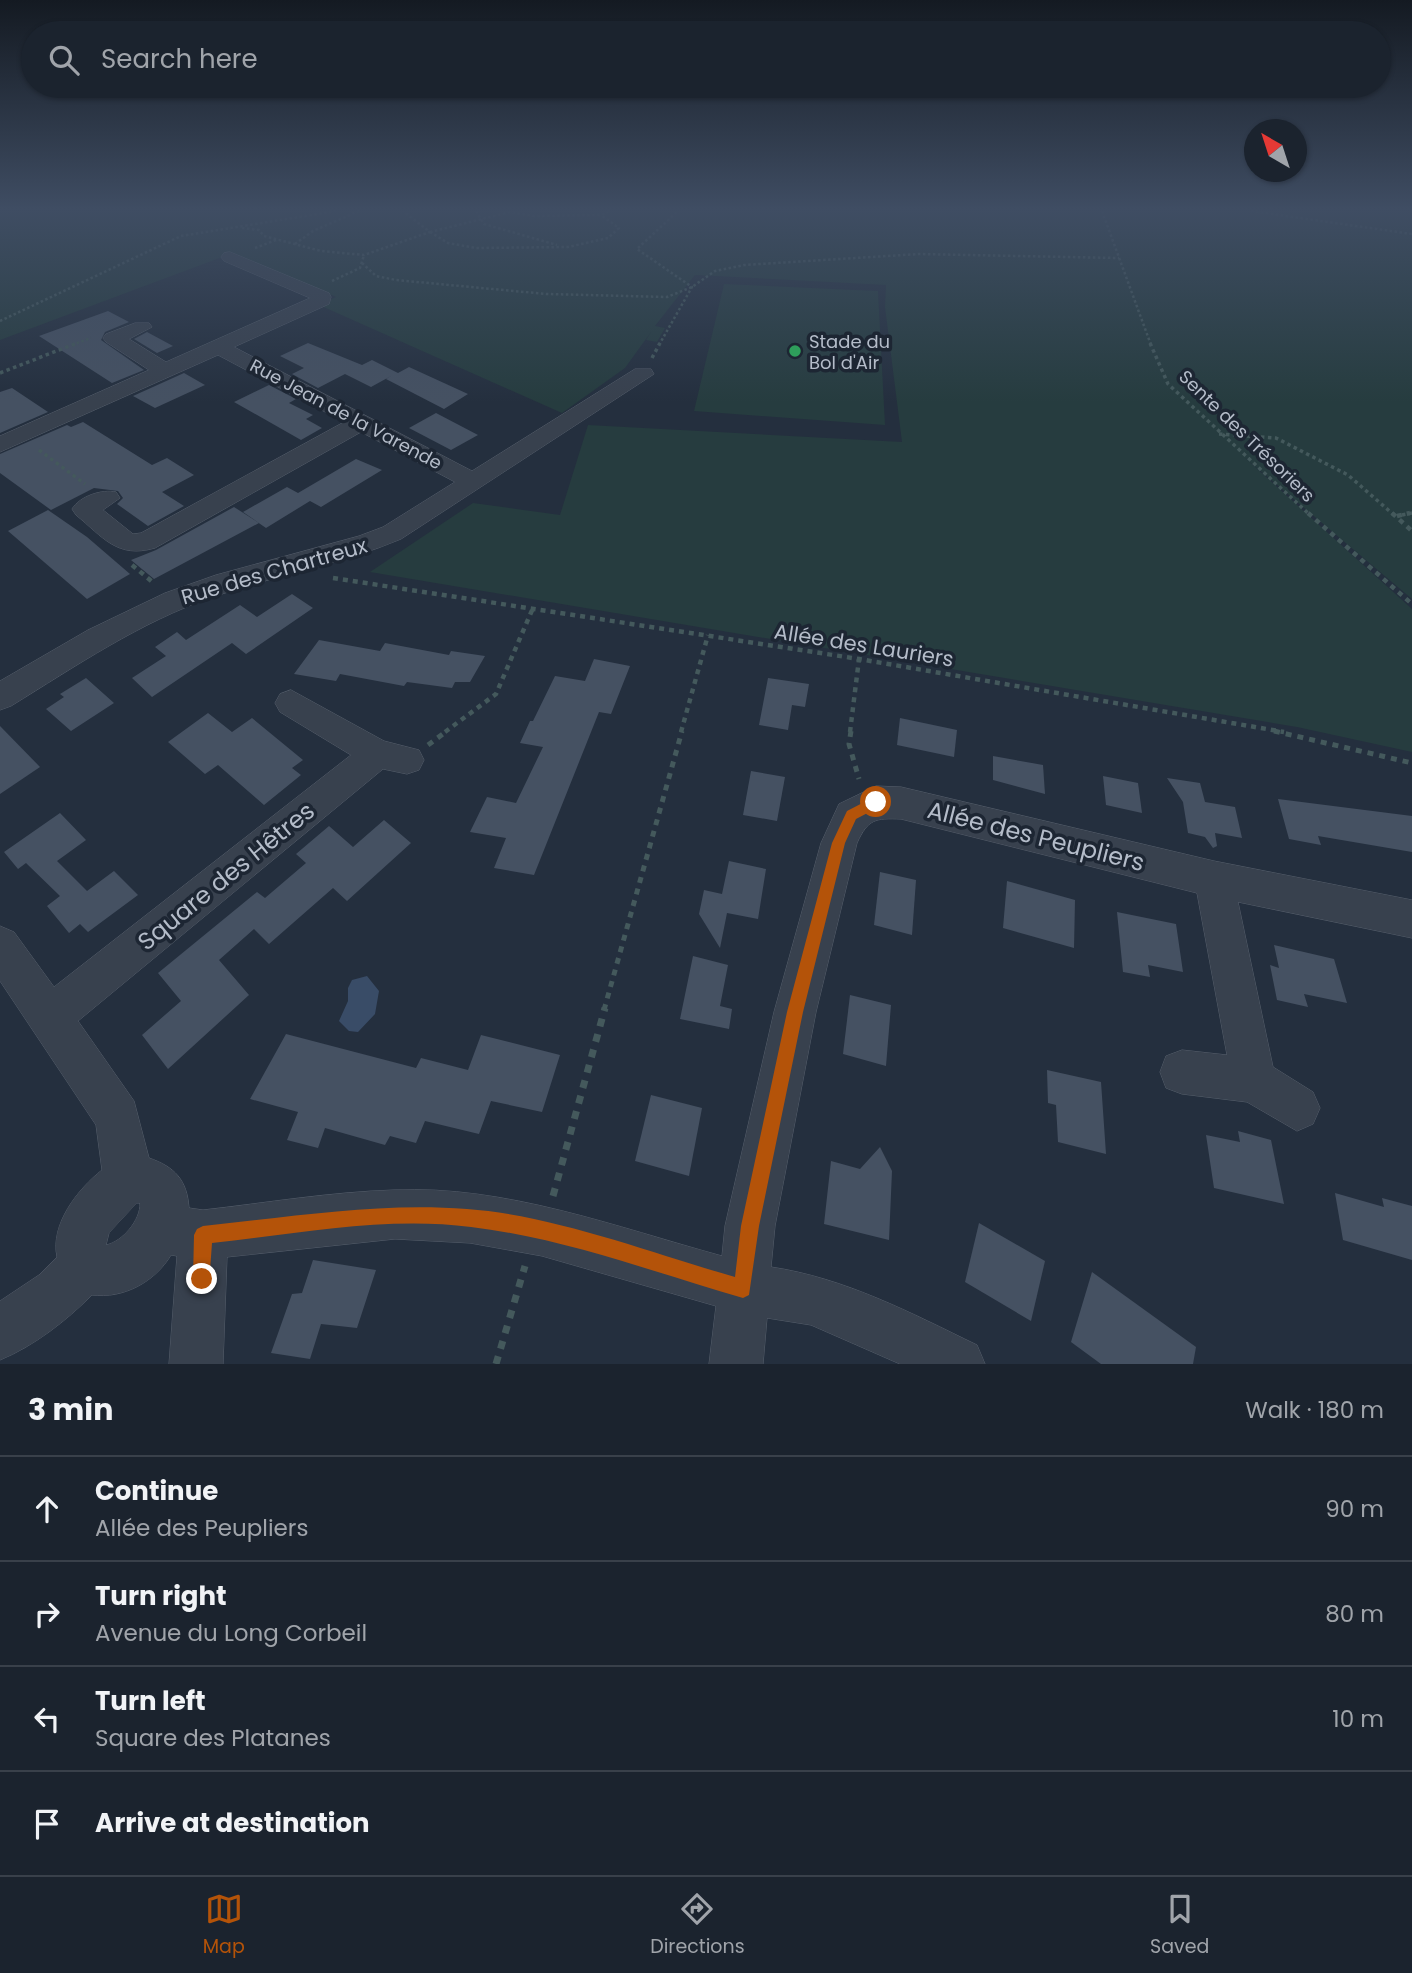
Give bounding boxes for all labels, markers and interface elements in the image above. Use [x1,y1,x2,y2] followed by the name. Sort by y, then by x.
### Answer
[21,21,1391,98] search box
[45,41,83,79] icon: search
[101,41,258,77] text: Search here
[1244,119,1307,182] north arrow
[809,329,890,375] place label: Stade du Bol d'Air
[787,343,803,359] marker: Stade du Bol d'Air
[246,353,446,475] street label: Rue Jean de la Varende
[1173,364,1321,508] street label: Sente des Trésoriers
[178,531,370,611] street label: Rue des Chartreux
[772,616,956,674] street label: Allée des Lauriers
[860,786,891,817] route start
[924,793,1148,879] street label: Allée des Peupliers
[131,794,321,958] street label: Square des Hêtres
[186,1263,217,1294] route end
[28,1388,113,1431] text: 3 min
[1245,1394,1384,1426] text: Walk · 180 m
[95,1473,218,1509] text: Continue
[28,1490,66,1528] icon: ahead
[1325,1493,1384,1525] text: 90 m
[95,1512,308,1544] text: Allée des Peupliers
[95,1578,227,1614] text: Turn right
[28,1595,66,1633] icon: right
[1325,1598,1384,1630] text: 80 m
[95,1617,367,1649] text: Avenue du Long Corbeil
[95,1683,206,1719] text: Turn left
[28,1700,66,1738] icon: left
[1332,1703,1384,1735] text: 10 m
[95,1722,331,1754] text: Square des Platanes
[28,1805,66,1843] icon: arrive
[95,1805,370,1841] text: Arrive at destination
[203,1890,245,1961] tab: Map
[650,1890,745,1961] tab: Directions
[1150,1890,1209,1961] tab: Saved

